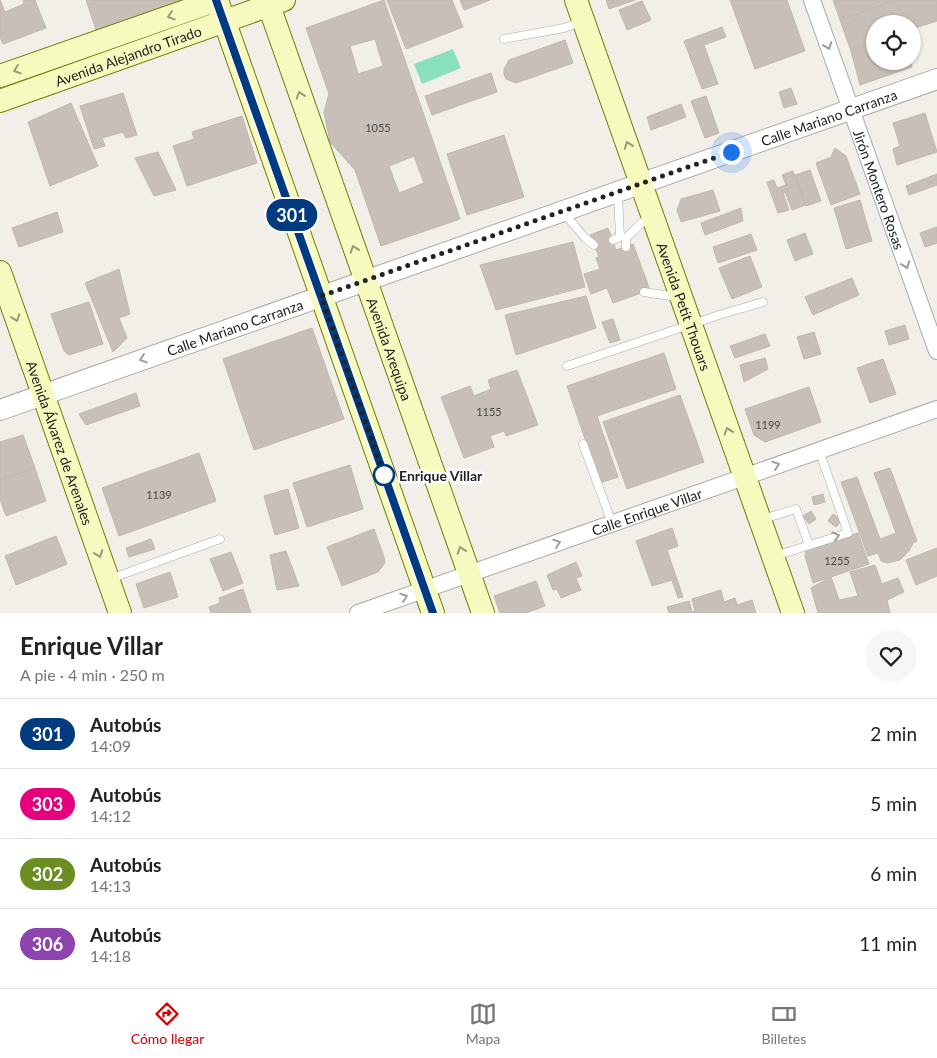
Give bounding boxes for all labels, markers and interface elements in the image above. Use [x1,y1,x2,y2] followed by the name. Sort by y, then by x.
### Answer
[167,10,175,20] one-way arrow
[866,15,921,70] map controls
[866,15,921,70] button: locate
[53,22,204,89] street label: Avenida Alejandro Tirado
[822,41,832,50] one-way arrow
[13,64,22,74] one-way arrow
[759,85,899,149] street label: Calle Mariano Carranza
[296,92,306,100] one-way arrow
[365,121,391,134] house number: 1055
[850,127,909,252] street label: Jirón Montero Rosas
[719,140,744,165] your location
[624,142,634,150] one-way arrow
[263,199,321,231] line badge: 301
[276,204,308,226] text: 301
[654,240,715,373] street label: Avenida Petit Thouars
[350,245,360,254] one-way arrow
[900,260,910,269] one-way arrow
[165,295,305,359] street label: Calle Mariano Carranza
[364,295,416,403] street label: Avenida Arequipa
[10,314,20,322] one-way arrow
[139,353,148,363] one-way arrow
[23,358,97,527] street label: Avenida Álvarez de Arenales
[476,405,502,418] house number: 1155
[755,418,781,431] house number: 1199
[724,427,734,435] one-way arrow
[771,461,780,471] one-way arrow
[373,464,395,486] marker: Enrique Villar
[399,467,483,484] place label: Enrique Villar
[589,484,704,539] street label: Calle Enrique Villar
[146,488,172,501] house number: 1139
[831,532,840,542] one-way arrow
[552,539,561,549] one-way arrow
[457,547,467,555] one-way arrow
[93,549,103,558] one-way arrow
[824,554,850,567] house number: 1255
[399,593,407,603] one-way arrow
[865,630,917,682] button: heart
[20,631,163,660] text: Enrique Villar
[20,665,165,684] text: A pie · 4 min · 250 m
[90,713,161,736] text: Autobús
[870,722,917,745] text: 2 min
[32,723,63,745] text: 301
[90,736,131,755] text: 14:09
[90,783,161,806] text: Autobús
[870,792,917,815] text: 5 min
[32,793,63,815] text: 303
[90,806,131,825] text: 14:12
[90,853,161,876] text: Autobús
[870,862,917,885] text: 6 min
[32,863,63,885] text: 302
[90,876,131,895] text: 14:13
[90,923,161,946] text: Autobús
[859,932,917,955] text: 11 min
[32,933,63,955] text: 306
[90,946,131,965] text: 14:18
[131,1000,204,1047] tab: Cómo llegar
[466,1000,500,1047] tab: Mapa
[762,1000,806,1047] tab: Billetes

